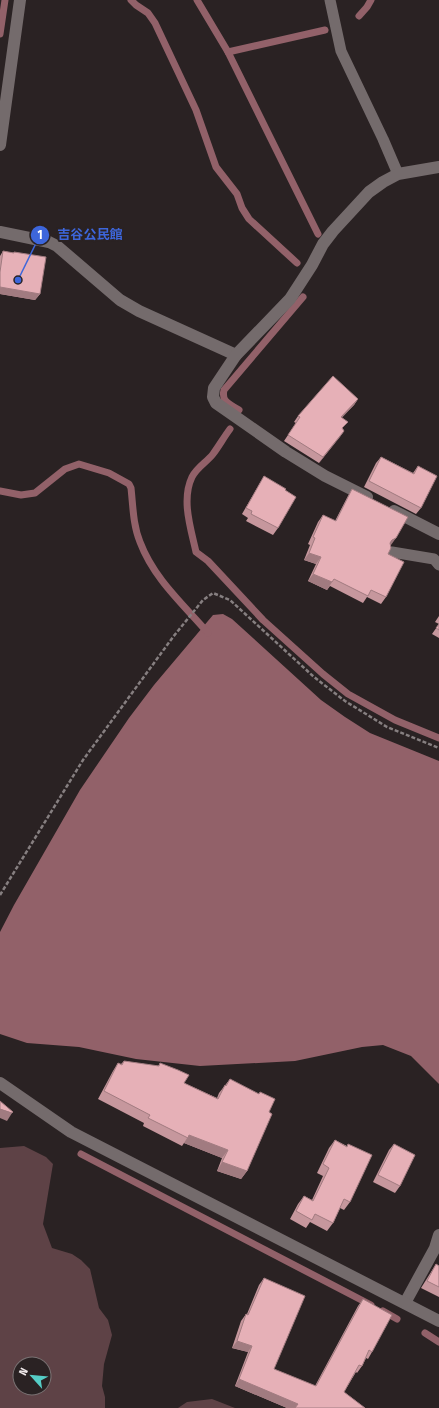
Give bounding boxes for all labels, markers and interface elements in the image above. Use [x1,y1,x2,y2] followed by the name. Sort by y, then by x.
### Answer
[30,222,131,247] callout: 吉谷公民館
[57,227,123,242] text: 吉谷公民館
[37,228,43,242] text: 1
[12,1356,52,1396] north arrow
[16,1366,31,1378] text: N

